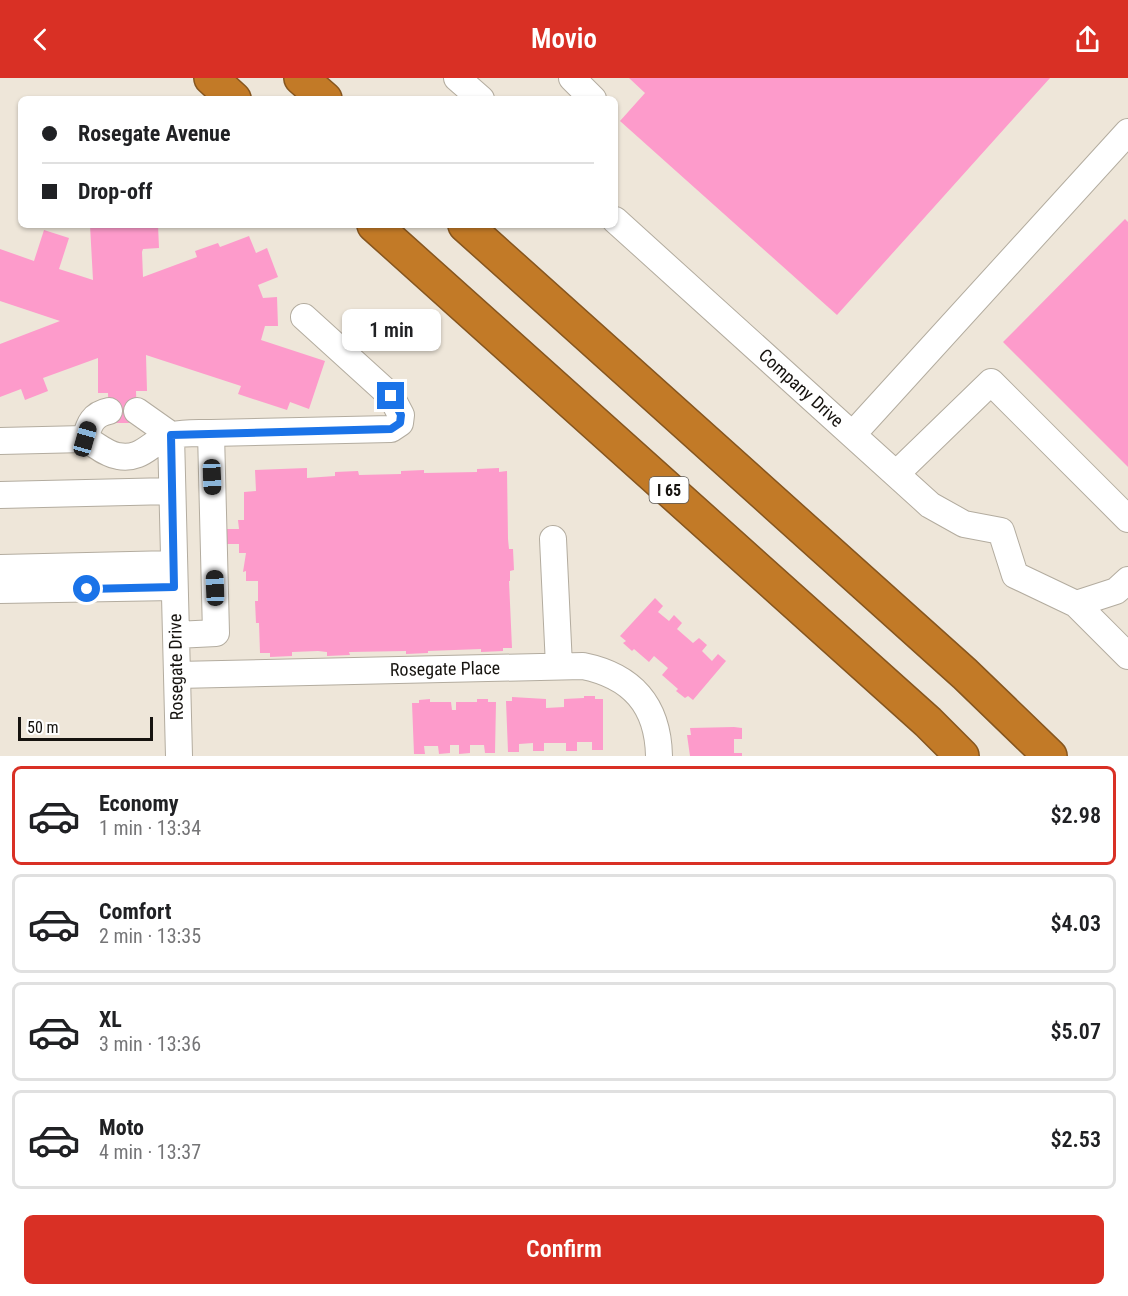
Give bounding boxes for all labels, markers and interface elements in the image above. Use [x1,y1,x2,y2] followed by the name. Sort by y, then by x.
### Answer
[24,23,57,56] icon: back
[531,23,597,55] text: Movio
[1071,23,1104,56] icon: share
[78,121,230,146] text: Rosegate Avenue
[78,179,152,204] text: Drop-off
[342,309,440,351] callout: 1 min
[369,318,414,342] text: 1 min
[755,344,848,431] street label: Company Drive
[377,382,404,409] route end
[71,419,99,459] car
[202,459,222,495] car
[650,477,688,503] road number: I 65
[205,570,225,606] car
[73,575,100,602] route start
[164,614,187,720] street label: Rosegate Drive
[390,657,500,680] street label: Rosegate Place
[18,714,153,742] scale bar
[27,718,59,737] text: 50 m
[27,789,81,843] icon: car
[99,791,179,816] text: Economy
[1050,803,1101,828] text: $2.98
[99,816,201,840] text: 1 min · 13:34
[27,897,81,951] icon: car
[99,899,172,924] text: Comfort
[1050,911,1101,936] text: $4.03
[99,924,201,948] text: 2 min · 13:35
[27,1005,81,1059] icon: car
[99,1007,122,1032] text: XL
[1050,1019,1101,1044] text: $5.07
[99,1032,201,1056] text: 3 min · 13:36
[27,1113,81,1167] icon: car
[99,1115,144,1140] text: Moto
[1050,1127,1101,1152] text: $2.53
[99,1140,201,1164] text: 4 min · 13:37
[24,1215,1104,1284] button: Confirm

